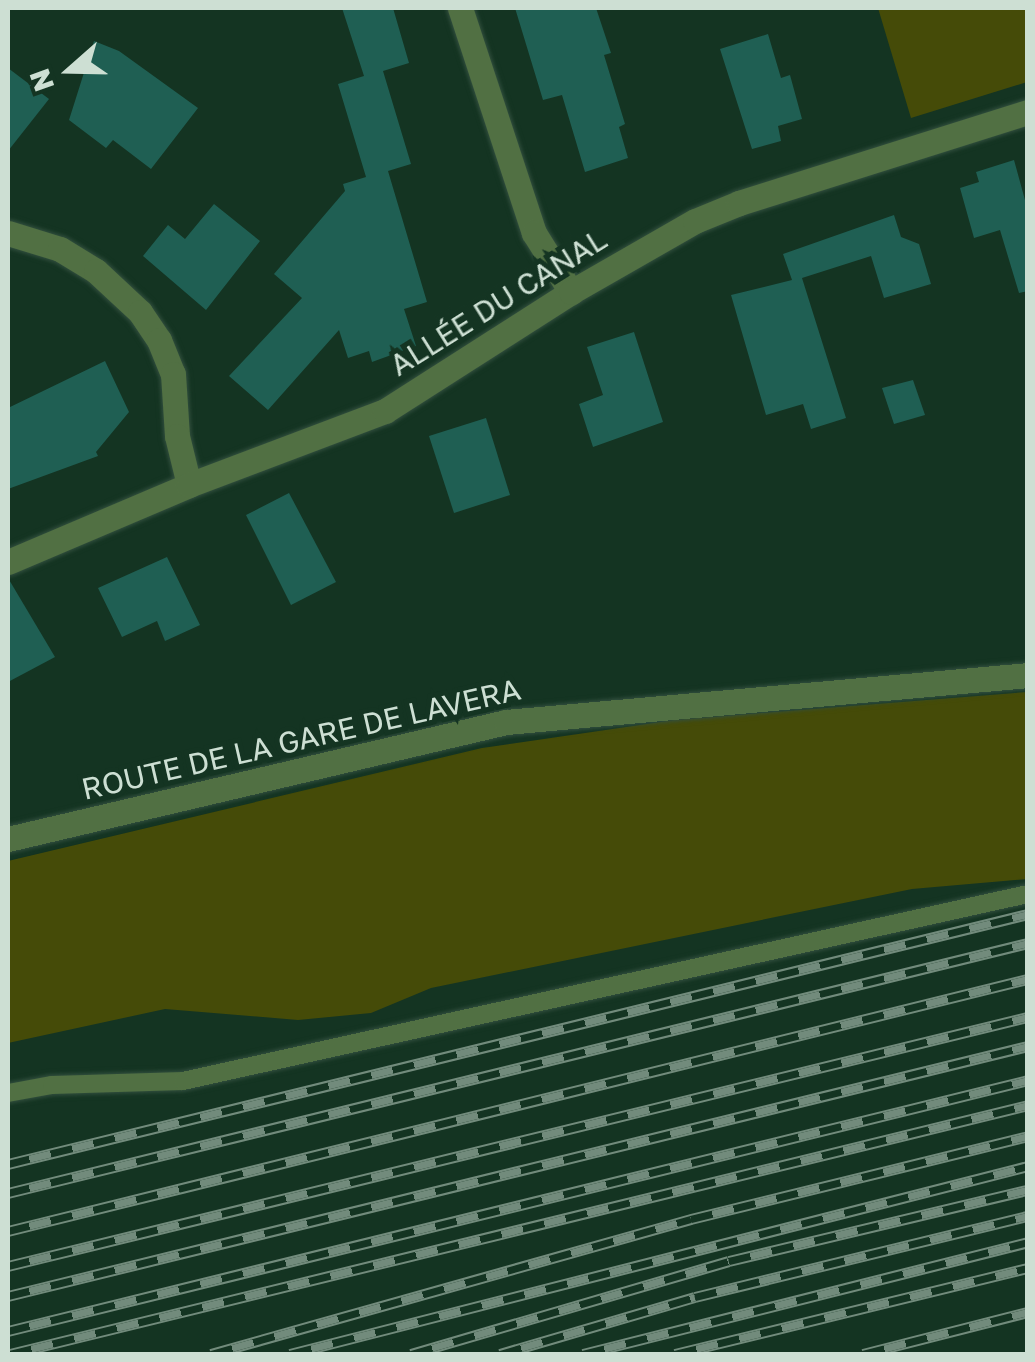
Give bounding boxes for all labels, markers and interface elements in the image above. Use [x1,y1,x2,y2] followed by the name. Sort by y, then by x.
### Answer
[20,20,120,120] north arrow
[22,65,60,96] text: N
[383,221,613,383] street label: ALLÉE DU CANAL
[78,671,524,807] street label: ROUTE DE LA GARE DE LAVERA

